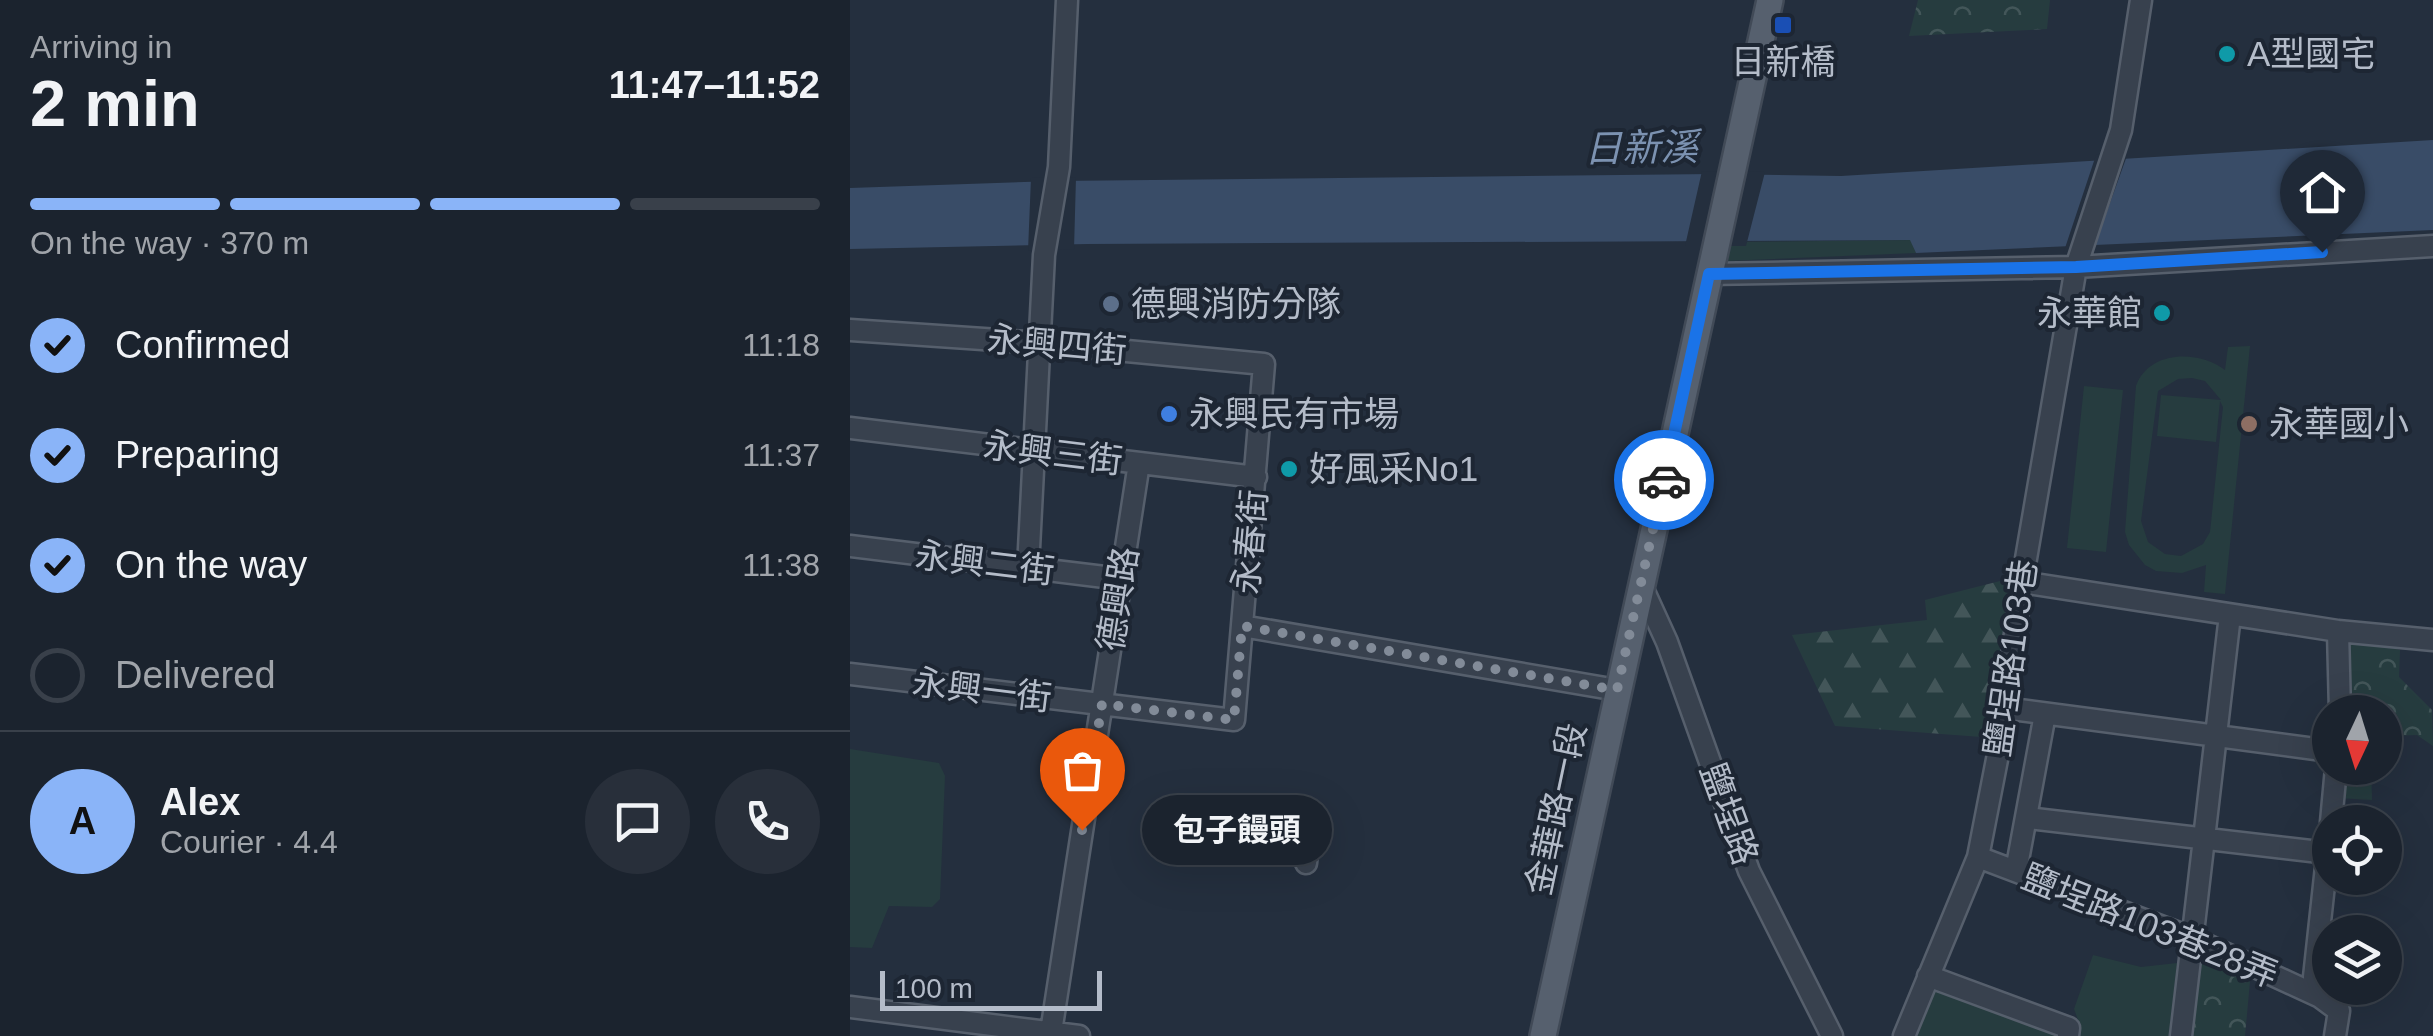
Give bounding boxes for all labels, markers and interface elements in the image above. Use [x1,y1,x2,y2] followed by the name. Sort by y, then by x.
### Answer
[1772,14,1794,36] marker: 日新橋
[30,29,172,65] text: Arriving in
[2247,34,2375,73] place label: A型國宅
[1730,42,1836,81] place label: 日新橋
[2216,43,2238,65] marker: A型國宅
[609,64,820,106] text: 11:47–11:52
[30,67,200,140] text: 2 min
[1584,126,1703,170] water label: 日新溪
[2280,150,2365,253] pin
[2295,165,2350,220] icon: home
[30,225,309,261] text: On the way · 370 m
[1131,284,1341,323] place label: 德興消防分隊
[1100,293,1122,315] marker: 德興消防分隊
[2037,293,2142,332] place label: 永華館
[2151,302,2173,324] marker: 永華館
[30,318,85,373] icon: check
[986,319,1128,370] street label: 永興四街
[115,324,290,366] text: Confirmed
[742,327,820,363] text: 11:18
[1189,394,1399,433] place label: 永興民有市場
[1158,403,1180,425] marker: 永興民有市場
[2269,404,2409,443] place label: 永華國小
[2238,413,2260,435] marker: 永華國小
[981,425,1125,480] street label: 永興三街
[30,428,85,483] icon: check
[1614,430,1714,530] courier
[115,434,280,476] text: Preparing
[742,437,820,473] text: 11:37
[1309,449,1478,488] place label: 好風采No1
[1637,453,1692,508] icon: car
[1278,458,1300,480] marker: 好風采No1
[1225,488,1274,596] street label: 永春街
[913,535,1057,590] street label: 永興二街
[30,538,85,593] icon: check
[115,544,307,586] text: On the way
[1090,544,1145,654] street label: 德興路
[742,547,820,583] text: 11:38
[1977,557,2044,759] street label: 鹽埕路103巷
[115,654,276,696] text: Delivered
[910,662,1054,717] street label: 永興一街
[2312,695,2402,785] north arrow
[2312,695,2402,1005] map controls
[1518,719,1593,899] street label: 金華路一段
[1040,728,1125,831] pin
[1055,743,1110,798] icon: bag
[1693,758,1766,870] street label: 鹽埕路
[585,769,690,874] button: chat
[715,769,820,874] button: phone
[160,781,240,823] text: Alex
[1142,795,1332,865] callout: 包子饅頭
[69,800,96,842] text: A
[2312,805,2402,895] button: locate
[1173,812,1301,848] text: 包子饅頭
[160,824,338,860] text: Courier · 4.4
[2017,856,2284,995] street label: 鹽埕路103巷28弄
[2312,915,2402,1005] button: layers
[880,966,1102,1010] scale bar
[895,973,973,1004] text: 100 m

